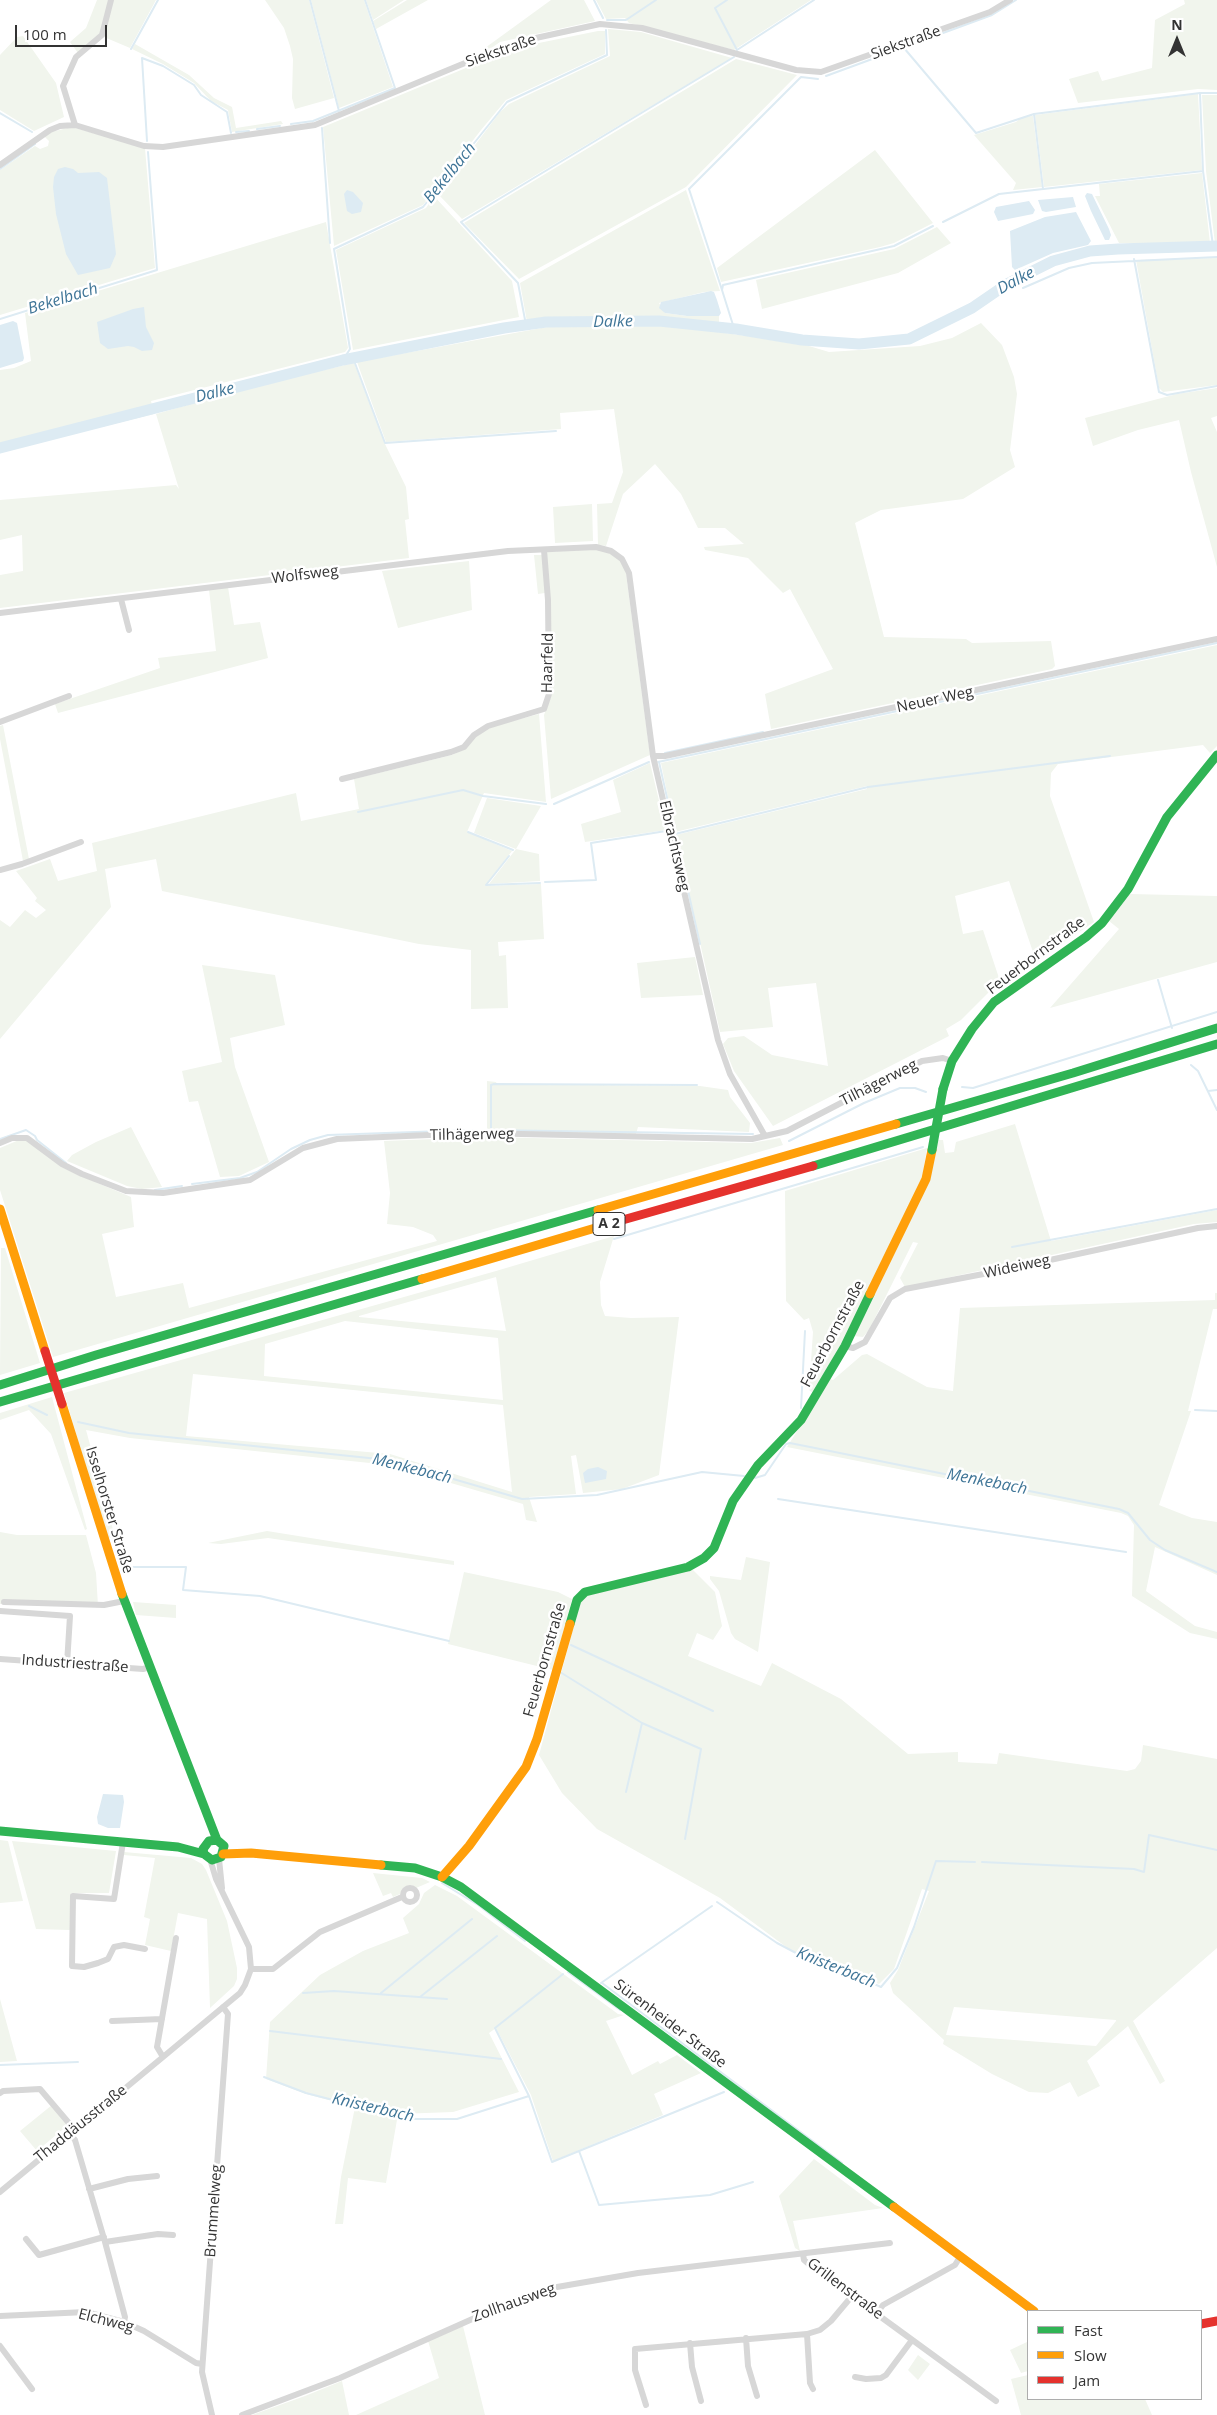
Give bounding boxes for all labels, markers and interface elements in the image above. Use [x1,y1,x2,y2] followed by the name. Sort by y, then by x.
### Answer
[18,15,110,47] scale bar
[1152,15,1202,65] north arrow
[1171,15,1183,34] text: N
[869,22,943,64] street label: Siekstraße
[23,24,67,44] text: 100 m
[464,31,538,71] street label: Siekstraße
[420,139,480,207] water label: Bekelbach
[994,263,1038,299] water label: Dalke
[26,279,100,319] water label: Bekelbach
[593,312,633,332] water label: Dalke
[193,379,237,407] water label: Dalke
[271,562,339,588] street label: Wolfsweg
[538,633,558,693] street label: Haarfeld
[895,683,975,717] street label: Neuer Weg
[655,799,693,893] street label: Elbrachtsweg
[983,913,1089,999] street label: Feuerbornstraße
[837,1056,921,1110] street label: Tilhägerweg
[430,1125,514,1145] street label: Tilhägerweg
[593,1212,625,1236] road number: A 2
[982,1251,1052,1283] street label: Wideiweg
[797,1278,869,1390] street label: Feuerbornstraße
[81,1444,137,1576] street label: Isselhorster Straße
[370,1450,454,1488] water label: Menkebach
[945,1465,1029,1499] water label: Menkebach
[520,1601,570,1719] street label: Feuerbornstraße
[21,1651,129,1677] street label: Industriestraße
[794,1943,878,1993] water label: Knisterbach
[610,1976,730,2072] street label: Sürenheider Straße
[31,2081,131,2167] street label: Thaddäusstraße
[330,2089,416,2127] water label: Knisterbach
[202,2164,226,2258] street label: Brummelweg
[803,2255,887,2323] street label: Grillenstraße
[470,2280,558,2326] street label: Zollhausweg
[76,2305,136,2337] street label: Elchweg
[1027,2310,1202,2400] legend
[1074,2320,1103,2340] text: Fast
[1074,2345,1107,2365] text: Slow
[1074,2370,1100,2390] text: Jam

